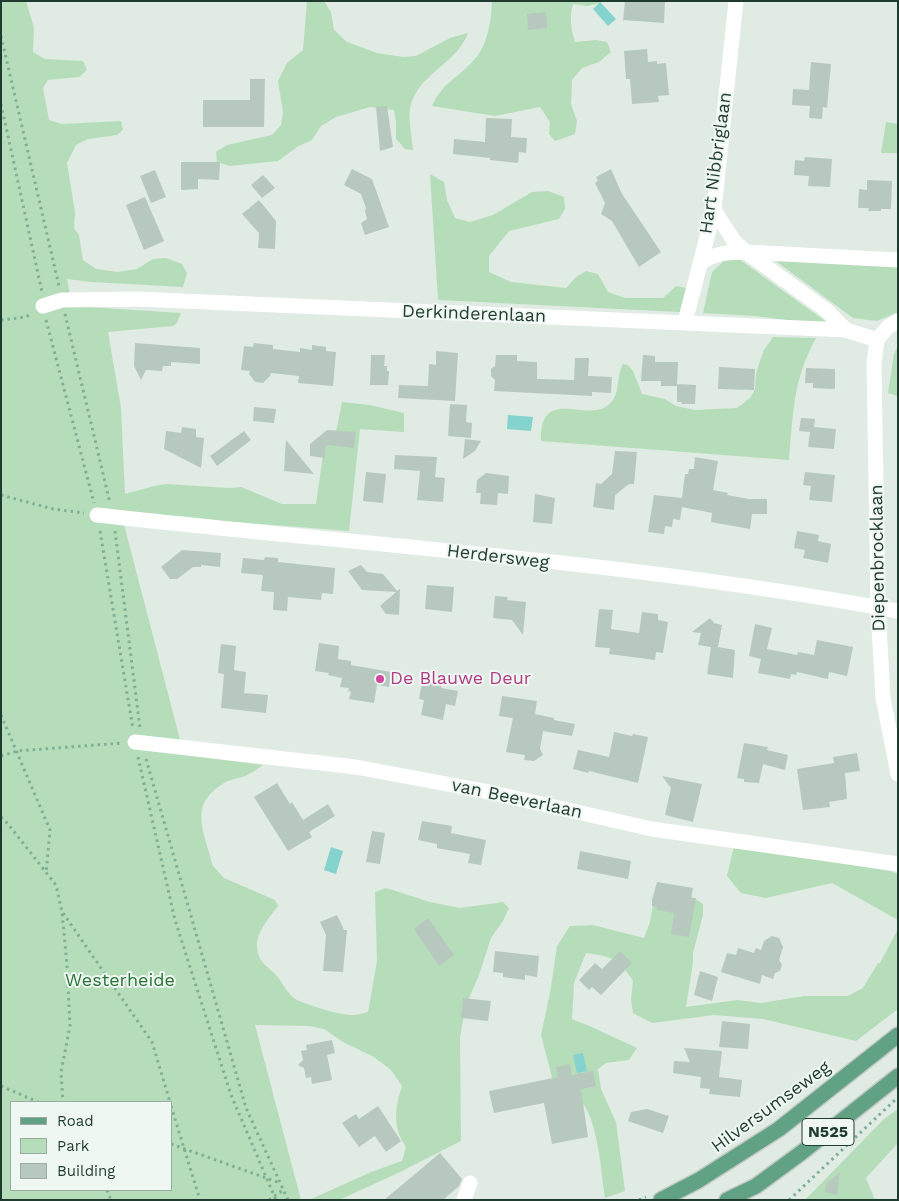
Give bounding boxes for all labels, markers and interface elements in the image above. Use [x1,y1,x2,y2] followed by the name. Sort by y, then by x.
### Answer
[695,91,737,235] street label: Hart Nibbriglaan
[402,301,546,327] street label: Derkinderenlaan
[866,484,890,632] street label: Diepenbrocklaan
[446,540,550,574] street label: Herdersweg
[390,668,531,690] place label: De Blauwe Deur
[374,673,386,685] marker: De Blauwe Deur
[450,775,584,823] street label: van Beeverlaan
[65,970,175,992] park label: Westerheide
[707,1057,835,1157] street label: Hilversumseweg
[10,1101,172,1191] legend
[57,1112,94,1130] text: Road
[802,1118,854,1146] road number: N525
[57,1137,89,1155] text: Park
[57,1162,115,1180] text: Building

